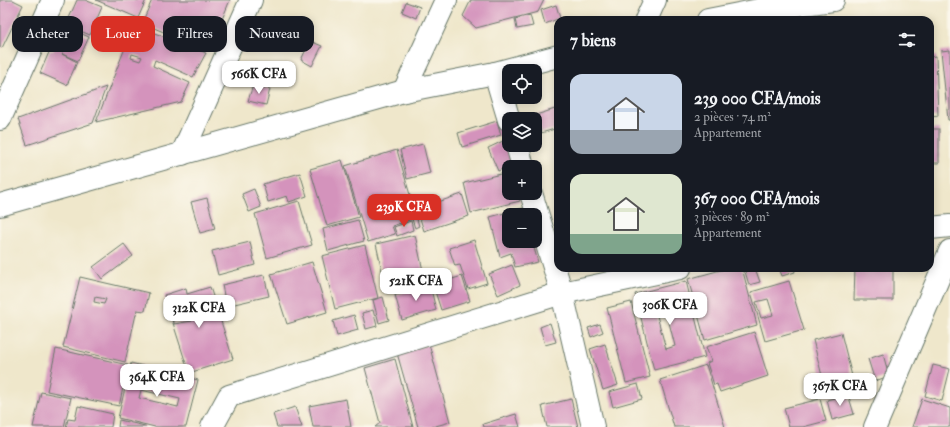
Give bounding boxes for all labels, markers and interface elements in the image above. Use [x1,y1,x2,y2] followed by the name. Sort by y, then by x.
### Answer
[12,16,83,52] chip: Acheter
[91,16,155,52] chip: Louer
[163,16,227,52] chip: Filtres
[235,16,314,52] chip: Nouveau
[896,29,918,51] icon: filters
[570,30,616,51] text: 7 biens
[218,61,300,95] pin: 566K CFA
[502,64,542,248] map controls
[502,64,542,104] button: locate
[231,66,287,82] text: 566K CFA
[694,88,821,109] text: 239 000 CFA/mois
[602,90,650,138] icon: home
[694,109,771,125] text: 2 pièces · 74 m²
[502,112,542,152] button: layers
[694,125,762,141] text: Appartement
[502,160,542,200] button: +
[694,188,820,209] text: 367 000 CFA/mois
[602,190,650,238] icon: home
[363,194,445,228] pin: 239K CFA
[376,199,432,215] text: 239K CFA
[502,208,542,248] button: −
[694,209,769,225] text: 3 pièces · 89 m²
[694,225,762,241] text: Appartement
[375,268,457,302] pin: 521K CFA
[389,273,443,289] text: 521K CFA
[629,292,711,326] pin: 306K CFA
[158,295,240,329] pin: 312K CFA
[642,297,698,313] text: 306K CFA
[172,300,226,316] text: 312K CFA
[116,364,198,398] pin: 364K CFA
[129,369,185,385] text: 364K CFA
[799,373,881,407] pin: 367K CFA
[813,378,867,394] text: 367K CFA

